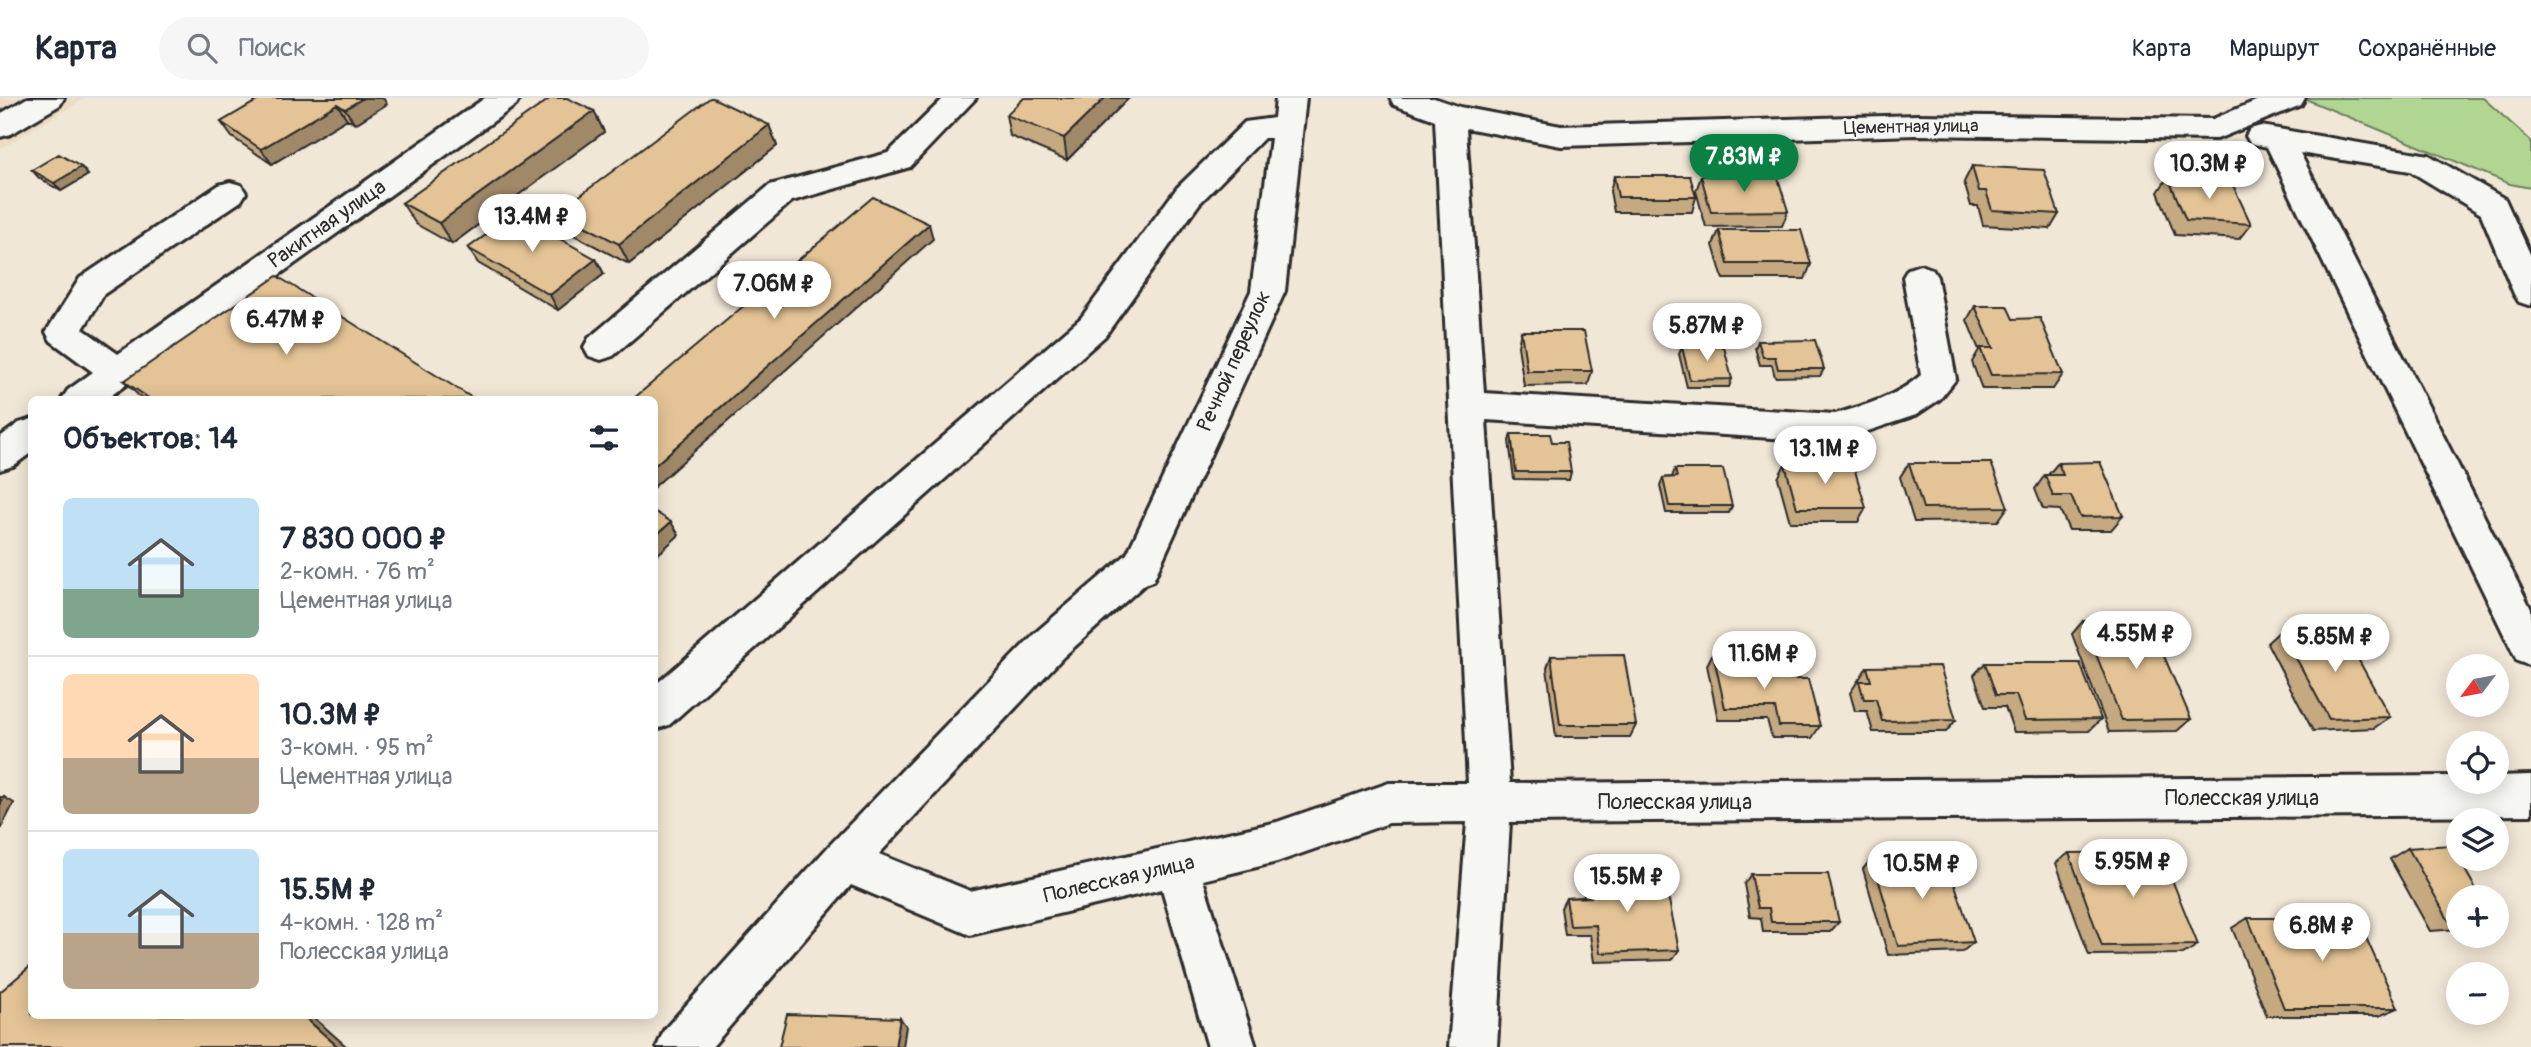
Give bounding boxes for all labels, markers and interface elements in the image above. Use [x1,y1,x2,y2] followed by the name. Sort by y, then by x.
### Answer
[159,17,649,80] search box
[35,28,117,69] text: Карта
[183,29,221,67] icon: search
[239,32,307,64] text: Поиск
[2132,34,2191,63] text: Карта
[2229,34,2320,63] text: Маршрут
[2358,34,2496,63] text: Сохранённые
[1843,114,1979,140] street label: Цементная улица
[1679,134,1809,194] pin: 7.83M ₽
[2144,141,2274,201] pin: 10.3M ₽
[1706,142,1782,171] text: 7.83M ₽
[2170,149,2248,178] text: 10.3M ₽
[263,173,391,275] street label: Ракитная улица
[467,194,597,254] pin: 13.4M ₽
[494,202,570,231] text: 13.4M ₽
[709,262,839,321] pin: 7.06M ₽
[733,269,815,298] text: 7.06M ₽
[1191,286,1277,436] street label: Речной переулок
[221,298,351,357] pin: 6.47M ₽
[1642,303,1772,363] pin: 5.87M ₽
[246,305,326,334] text: 6.47M ₽
[1669,311,1745,340] text: 5.87M ₽
[585,419,623,457] icon: filters
[63,420,238,457] text: Объектов: 14
[1760,426,1890,486] pin: 13.1M ₽
[1789,434,1861,463] text: 13.1M ₽
[280,520,447,557] text: 7 830 000 ₽
[119,526,203,610] icon: home
[280,557,435,586] text: 2-комн. · 76 m²
[280,586,452,615] text: Цементная улица
[2071,612,2201,671] pin: 4.55M ₽
[2270,614,2400,674] pin: 5.85M ₽
[2097,619,2175,648] text: 4.55M ₽
[2297,622,2373,651] text: 5.85M ₽
[1699,632,1829,691] pin: 11.6M ₽
[1728,639,1800,668] text: 11.6M ₽
[2446,654,2510,718] north arrow
[2446,654,2509,1025] map controls
[280,696,382,733] text: 10.3M ₽
[119,702,203,786] icon: home
[2446,731,2509,794] button: locate
[280,733,434,762] text: 3-комн. · 95 m²
[280,762,452,791] text: Цементная улица
[2165,785,2319,812] street label: Полесская улица
[1598,789,1752,816] street label: Полесская улица
[2446,808,2509,871] button: layers
[2068,840,2198,899] pin: 5.95M ₽
[1857,842,1987,901] pin: 10.5M ₽
[2094,847,2172,876] text: 5.95M ₽
[1041,849,1197,909] street label: Полесская улица
[1883,849,1961,878] text: 10.5M ₽
[1562,854,1692,914] pin: 15.5M ₽
[1590,862,1664,891] text: 15.5M ₽
[280,871,377,908] text: 15.5M ₽
[119,877,203,961] icon: home
[2446,885,2509,948] button: +
[2265,904,2379,963] pin: 6.8M ₽
[280,908,443,937] text: 4-комн. · 128 m²
[2289,911,2355,940] text: 6.8M ₽
[280,937,449,966] text: Полесская улица
[2446,962,2509,1025] button: −

